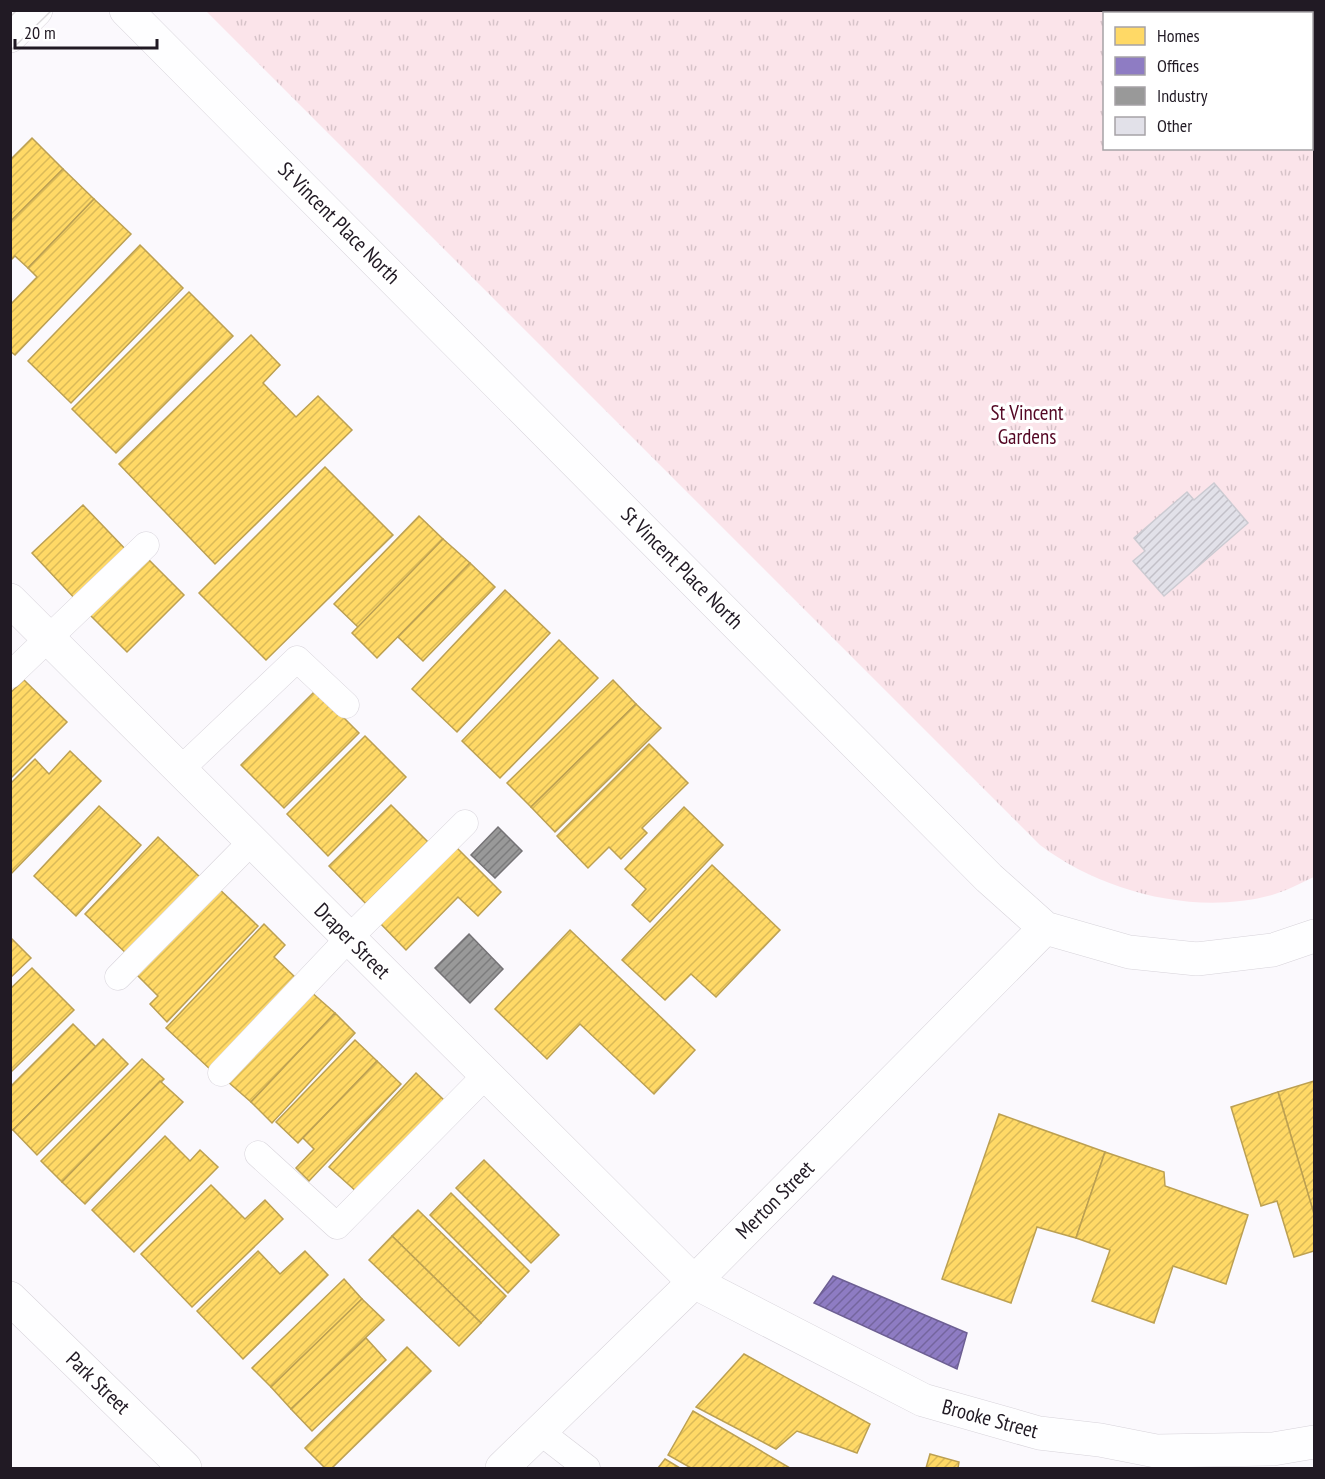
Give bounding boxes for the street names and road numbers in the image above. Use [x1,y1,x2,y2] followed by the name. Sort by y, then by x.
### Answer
[272,156,406,290] street label: St Vincent Place North
[615,501,749,635] street label: St Vincent Place North
[309,897,396,985] street label: Draper Street
[730,1155,820,1245] street label: Merton Street
[61,1346,136,1420] street label: Park Street
[939,1393,1041,1444] street label: Brooke Street

